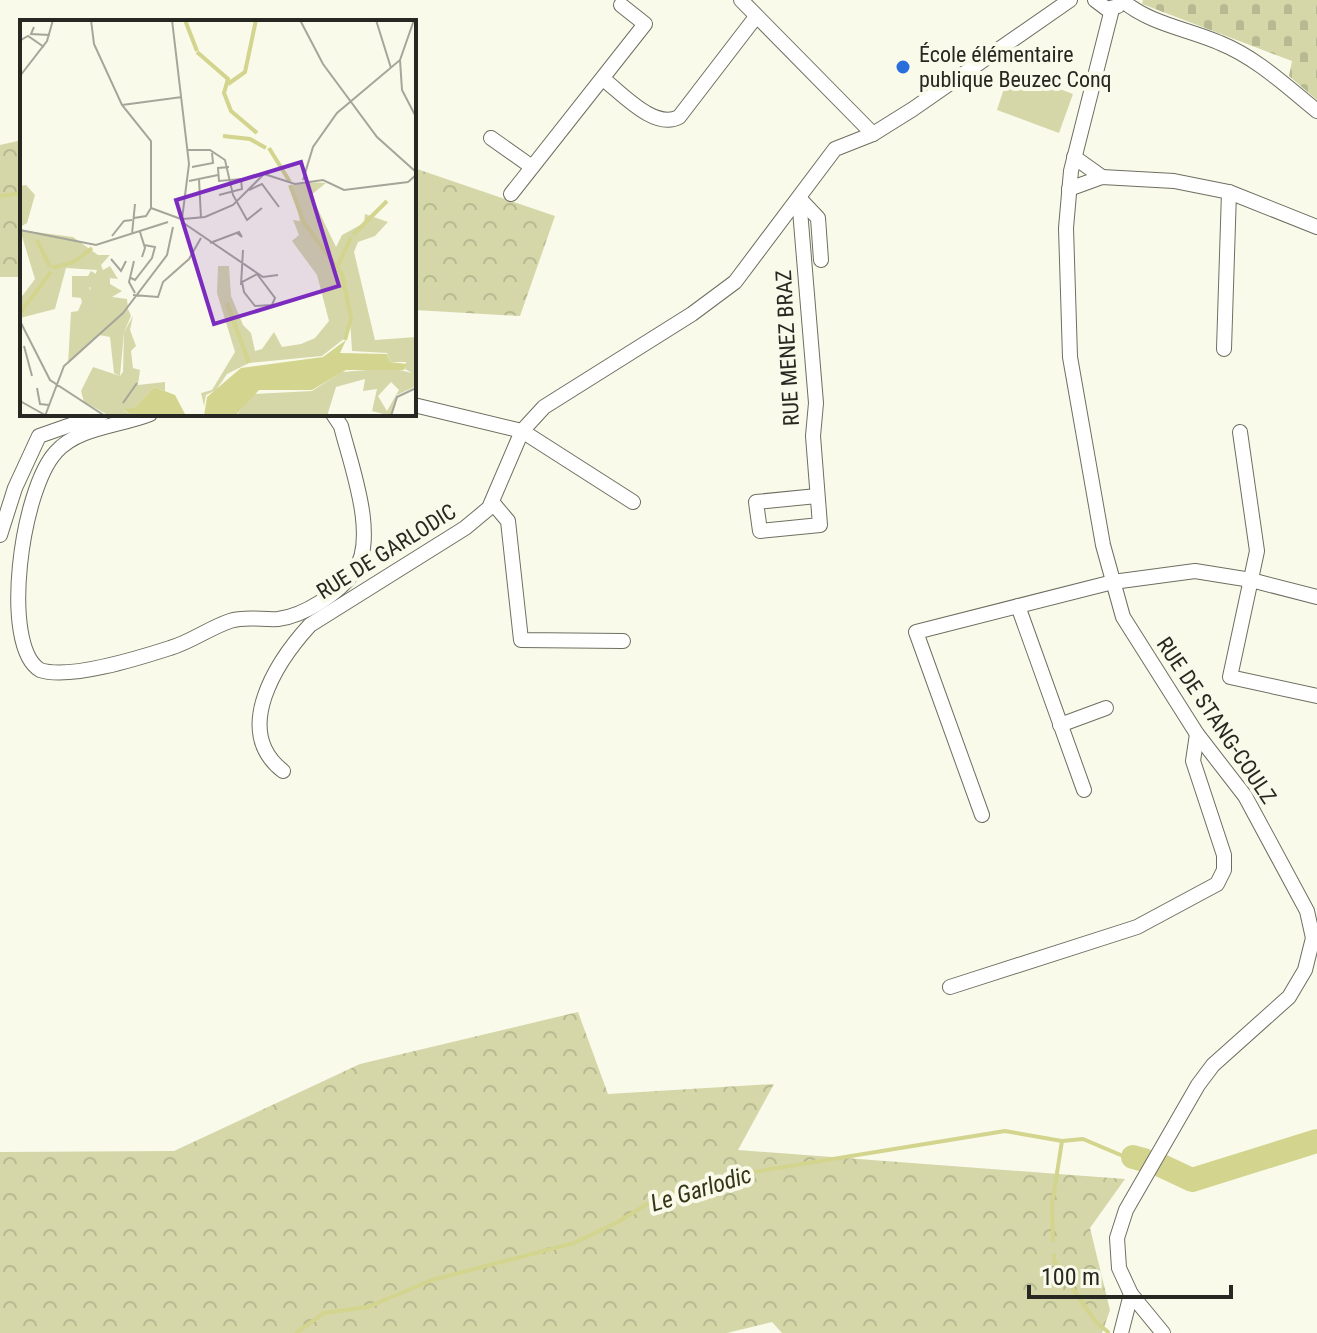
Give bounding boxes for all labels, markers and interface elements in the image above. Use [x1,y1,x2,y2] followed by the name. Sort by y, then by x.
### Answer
[20,20,416,416] inset map
[919,42,1112,92] place label: École élémentaire publique Beuzec Conq
[894,58,912,76] marker: École élémentaire publique Beuzec Conq
[771,269,804,427] street label: RUE MENEZ BRAZ
[312,499,460,604] street label: RUE DE GARLODIC
[1152,632,1282,808] street label: RUE DE STANG-COULZ
[647,1160,755,1218] water label: Le Garlodic
[1029,1249,1231,1299] scale bar
[1041,1263,1100,1291] text: 100 m

